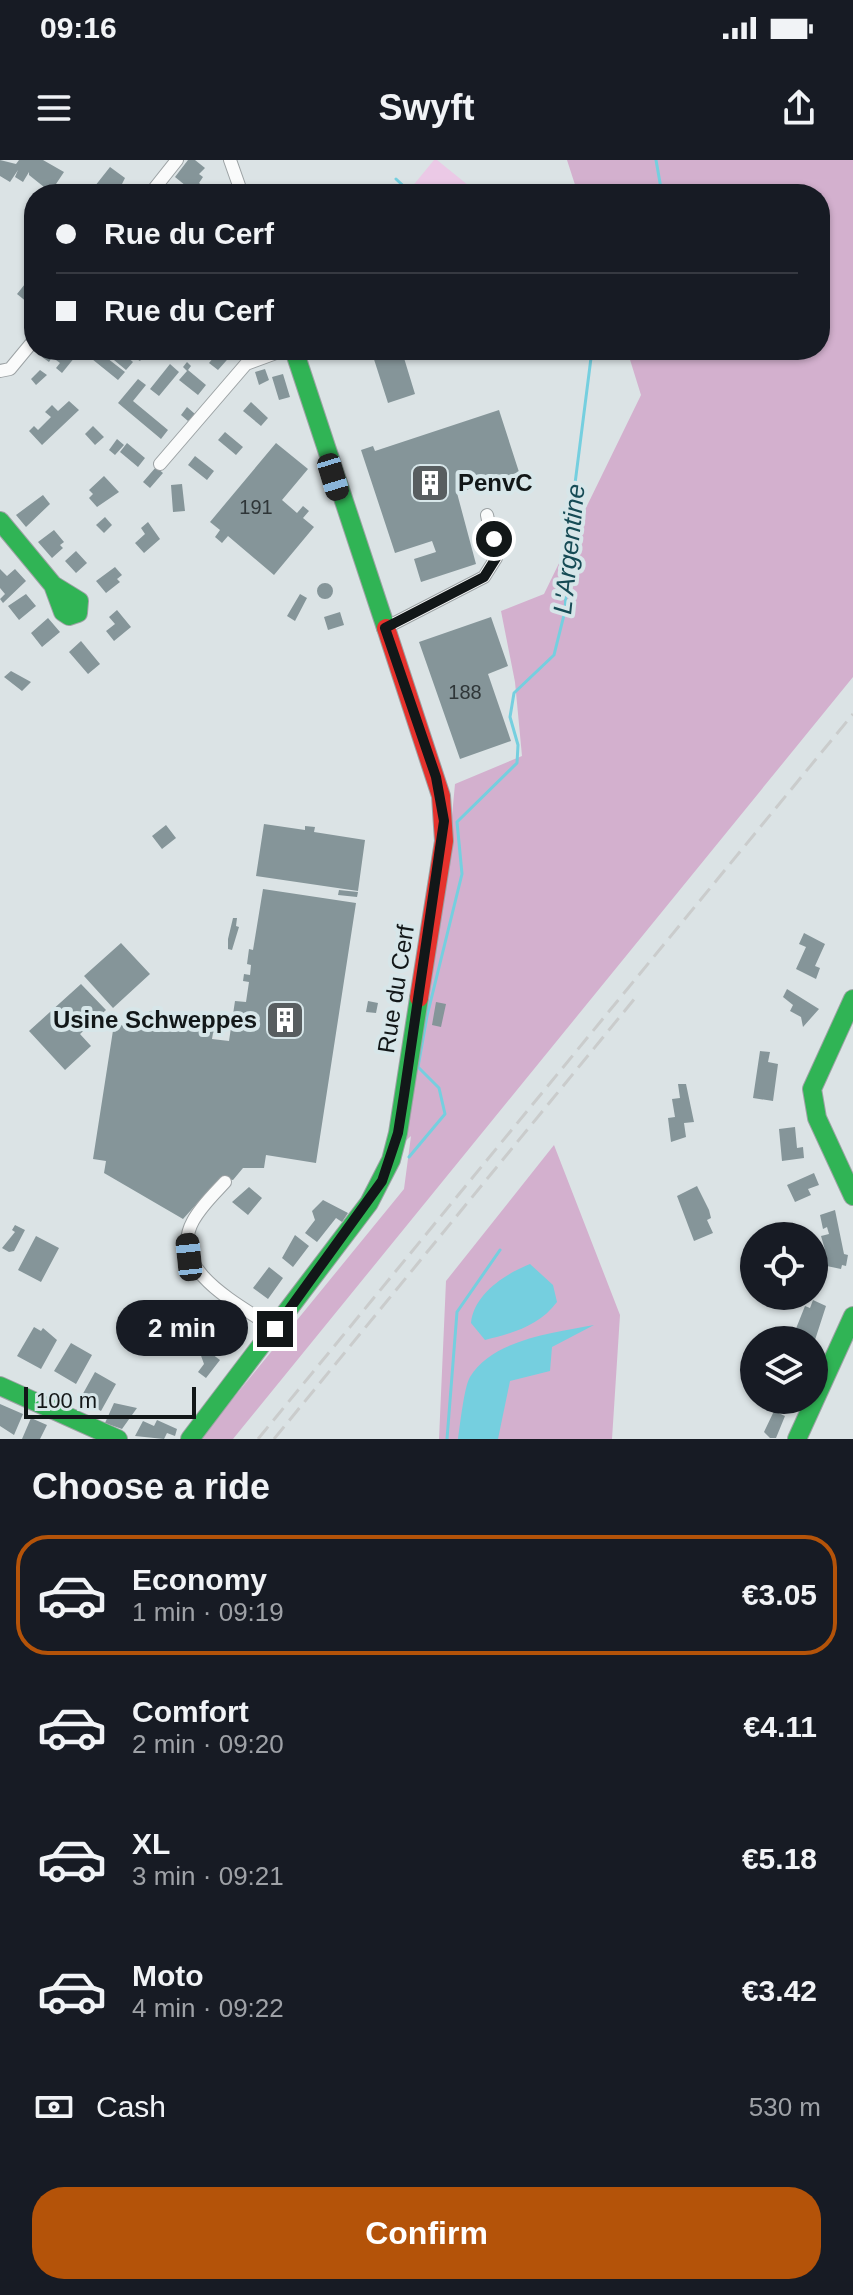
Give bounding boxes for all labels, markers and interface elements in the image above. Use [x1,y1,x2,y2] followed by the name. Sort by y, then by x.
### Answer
[40,11,117,44] text: 09:16
[32,86,76,130] icon: menu
[777,86,821,130] icon: share
[378,87,475,128] text: Swyft
[104,217,274,250] text: Rue du Cerf
[104,294,274,327] text: Rue du Cerf
[315,451,351,503] car
[409,462,451,504] building icon: PenvC
[458,469,533,496] place label: PenvC
[547,482,591,616] water label: L'Argentine
[239,496,273,518] house number: 191
[476,521,512,557] route start
[448,681,482,703] house number: 188
[372,923,419,1055] street label: Rue du Cerf
[264,999,306,1041] building icon: Usine Schweppes
[53,1006,257,1033] place label: Usine Schweppes
[740,1222,828,1414] map controls
[740,1222,828,1310] button: locate
[175,1232,203,1282] car
[115,1301,247,1357] callout: 2 min
[257,1311,293,1347] route end
[148,1313,216,1343] text: 2 min
[740,1326,828,1414] button: layers
[24,1383,196,1419] scale bar
[36,1388,97,1413] text: 100 m
[32,1466,270,1507] text: Choose a ride
[36,1559,108,1631] icon: car
[132,1563,267,1596] text: Economy
[742,1578,817,1611] text: €3.05
[132,1597,284,1627] text: 1 min · 09:19
[36,1691,108,1763] icon: car
[132,1695,249,1728] text: Comfort
[744,1710,817,1743] text: €4.11
[132,1729,284,1759] text: 2 min · 09:20
[36,1823,108,1895] icon: car
[132,1827,170,1860] text: XL
[742,1842,817,1875] text: €5.18
[132,1861,284,1891] text: 3 min · 09:21
[36,1955,108,2027] icon: car
[132,1959,204,1992] text: Moto
[742,1974,817,2007] text: €3.42
[132,1993,284,2023] text: 4 min · 09:22
[32,2085,76,2129] icon: cash
[96,2090,166,2123] text: Cash
[749,2092,821,2122] text: 530 m
[32,2187,821,2279] button: Confirm

